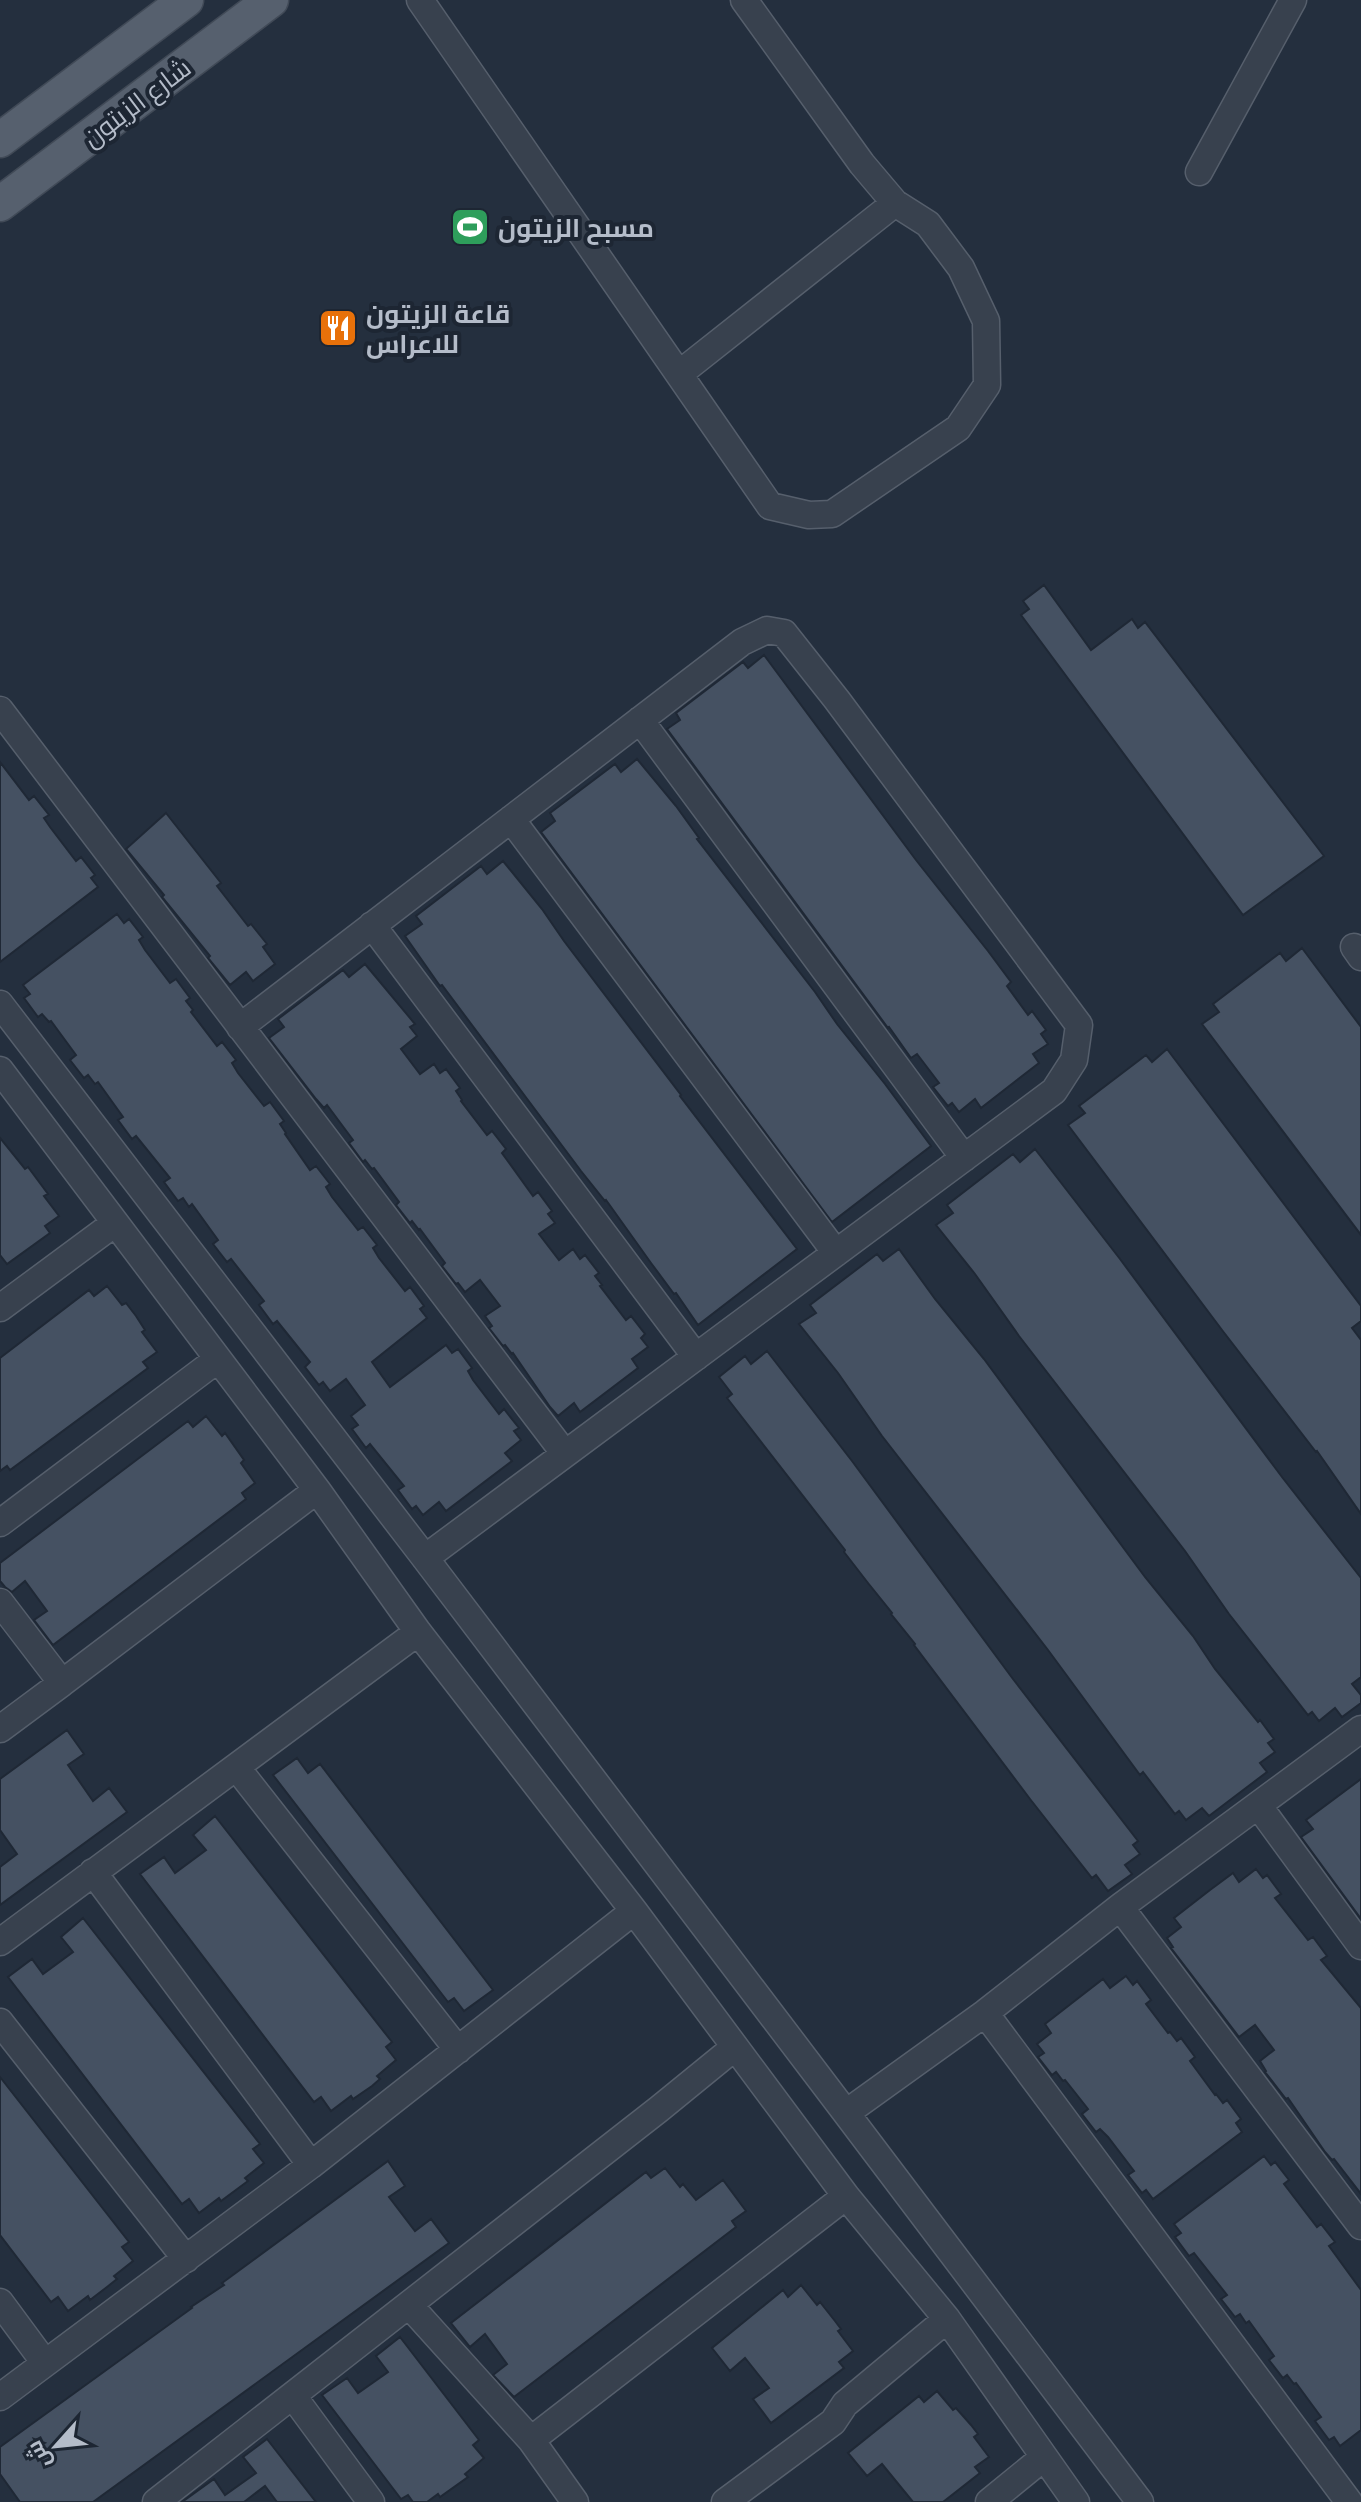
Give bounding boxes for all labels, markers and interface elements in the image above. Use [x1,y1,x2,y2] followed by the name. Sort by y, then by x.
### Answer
[75,50,198,155] street label: شارع الزيتون
[449,206,491,248] sports icon: مسبح الزيتون
[498,210,654,245] place label: مسبح الزيتون
[366,296,510,360] place label: قاعة الزيتون للاعراس
[317,307,359,349] restaurant icon: قاعة الزيتون للاعراس
[16,2406,96,2486] north arrow
[18,2436,57,2474] text: ش

